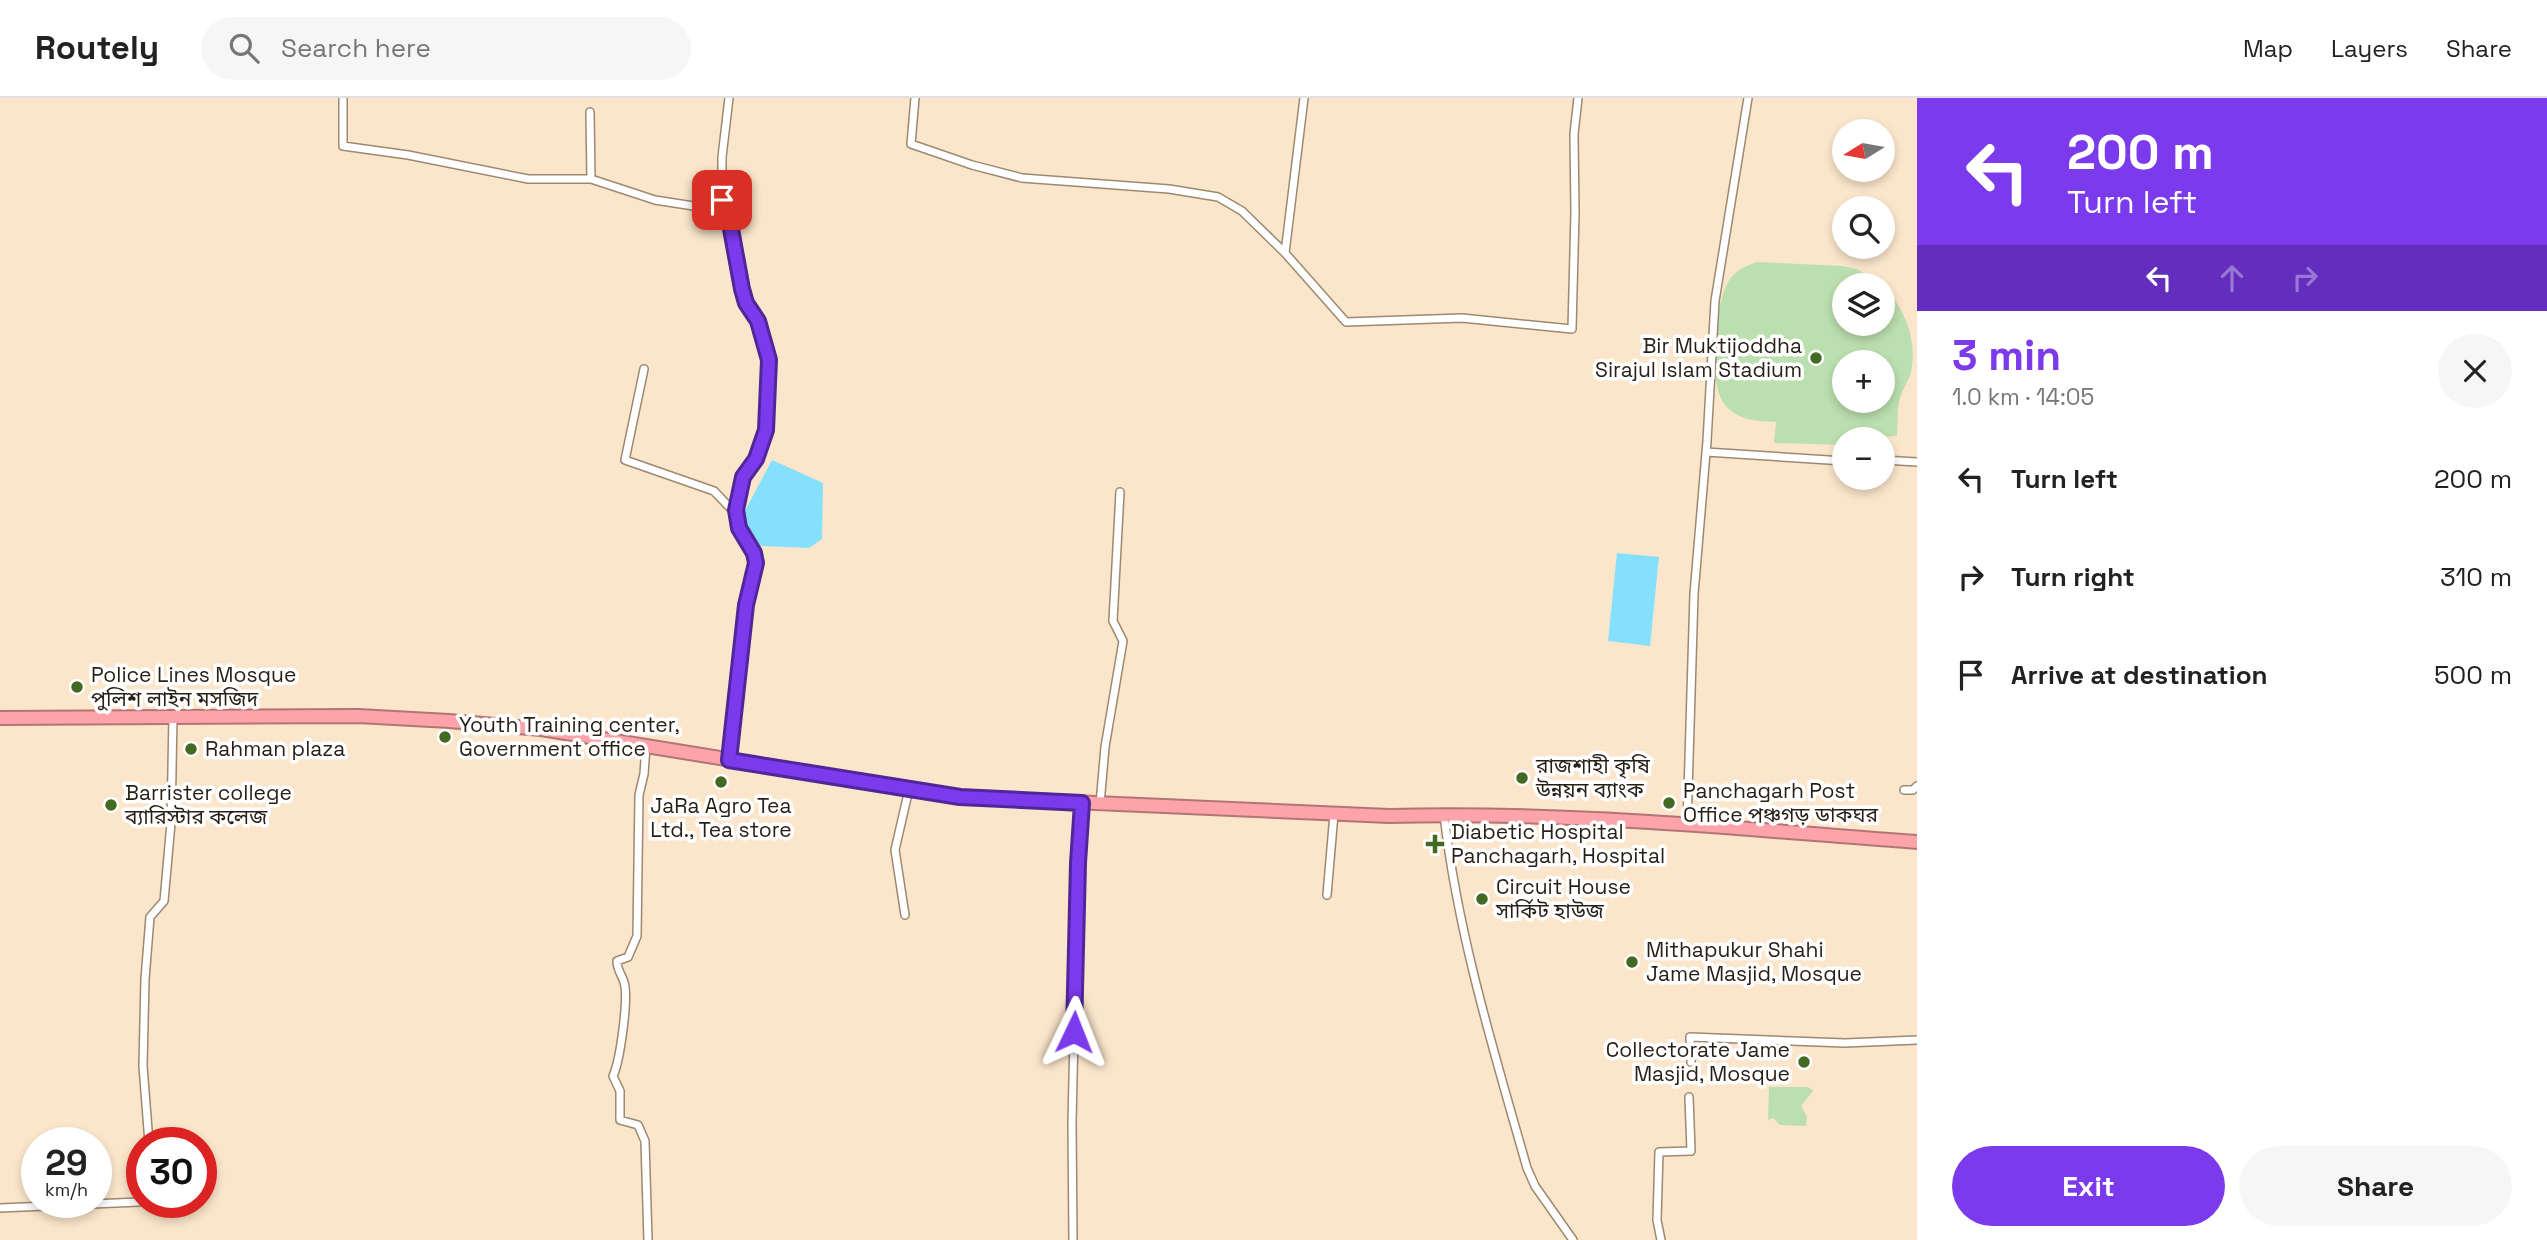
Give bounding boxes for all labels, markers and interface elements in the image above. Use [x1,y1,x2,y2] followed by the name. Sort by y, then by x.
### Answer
[201,17,691,80] search box
[35,27,159,69] text: Routely
[225,29,263,67] icon: search
[281,31,431,65] text: Search here
[2243,33,2293,64] text: Map
[2331,33,2408,64] text: Layers
[2446,33,2512,64] text: Share
[1832,119,1895,182] north arrow
[1832,119,1895,490] map controls
[2067,121,2214,183] text: 200 m
[1952,126,2043,217] icon: left
[692,170,752,230] pin
[703,181,741,219] icon: arrive
[2067,182,2197,222] text: Turn left
[1832,196,1895,259] button: search
[2140,259,2178,297] icon: left
[2213,259,2251,297] icon: ahead
[2286,259,2324,297] icon: right
[1832,273,1895,336] button: layers
[1952,329,2061,382] text: 3 min
[1595,332,1802,383] place label: Bir Muktijoddha Sirajul Islam Stadium
[2438,334,2512,408] button: close
[1808,350,1824,366] marker: Bir Muktijoddha Sirajul Islam Stadium
[1832,350,1895,413] button: +
[1952,382,2094,412] text: 1.0 km · 14:05
[1832,427,1895,490] button: −
[1952,460,1990,498] icon: left
[2011,462,2118,496] text: Turn left
[2434,462,2512,496] text: 200 m
[1952,558,1990,596] icon: right
[2011,560,2135,594] text: Turn right
[2440,560,2512,594] text: 310 m
[1952,656,1990,694] icon: arrive
[2011,658,2268,692] text: Arrive at destination
[2434,658,2512,692] text: 500 m
[91,661,296,712] place label: Police Lines Mosque পুলিশ লাইন মসজিদ
[69,679,85,695] marker: Police Lines Mosque পুলিশ লাইন মসজিদ
[459,711,680,762] place label: Youth Training center, Government office
[437,729,453,745] marker: Youth Training center, Government office
[205,735,345,762] place label: Rahman plaza
[183,741,199,757] marker: Rahman plaza
[1535,752,1651,803] place label: রাজশাহী কৃষি উন্নয়ন ব্যাংক
[1514,770,1530,786] marker: রাজশাহী কৃষি উন্নয়ন ব্যাংক
[713,774,729,790] marker: JaRa Agro Tea Ltd., Tea store
[1683,777,1878,828] place label: Panchagarh Post Office পঞ্চগড় ডাকঘর
[124,779,292,830] place label: Barrister college ব্যারিস্টার কলেজ
[650,792,792,843] place label: JaRa Agro Tea Ltd., Tea store
[1661,795,1677,811] marker: Panchagarh Post Office পঞ্চগড় ডাকঘর
[103,797,119,813] marker: Barrister college ব্যারিস্টার কলেজ
[1451,818,1665,869] place label: Diabetic Hospital Panchagarh, Hospital
[1425,834,1445,854] marker: Diabetic Hospital Panchagarh, Hospital
[1495,873,1631,924] place label: Circuit House সার্কিট হাউজ
[1474,891,1490,907] marker: Circuit House সার্কিট হাউজ
[1646,936,1862,987] place label: Mithapukur Shahi Jame Masjid, Mosque
[1624,954,1640,970] marker: Mithapukur Shahi Jame Masjid, Mosque
[1037,995,1111,1069] position arrow
[1606,1036,1790,1087] place label: Collectorate Jame Masjid, Mosque
[1796,1054,1812,1070] marker: Collectorate Jame Masjid, Mosque
[126,1127,217,1218] speed limit sign: 30
[45,1141,88,1185] text: 29
[1952,1146,2225,1226] button: Exit
[2239,1146,2512,1226] button: Share
[45,1178,88,1201] text: km/h

